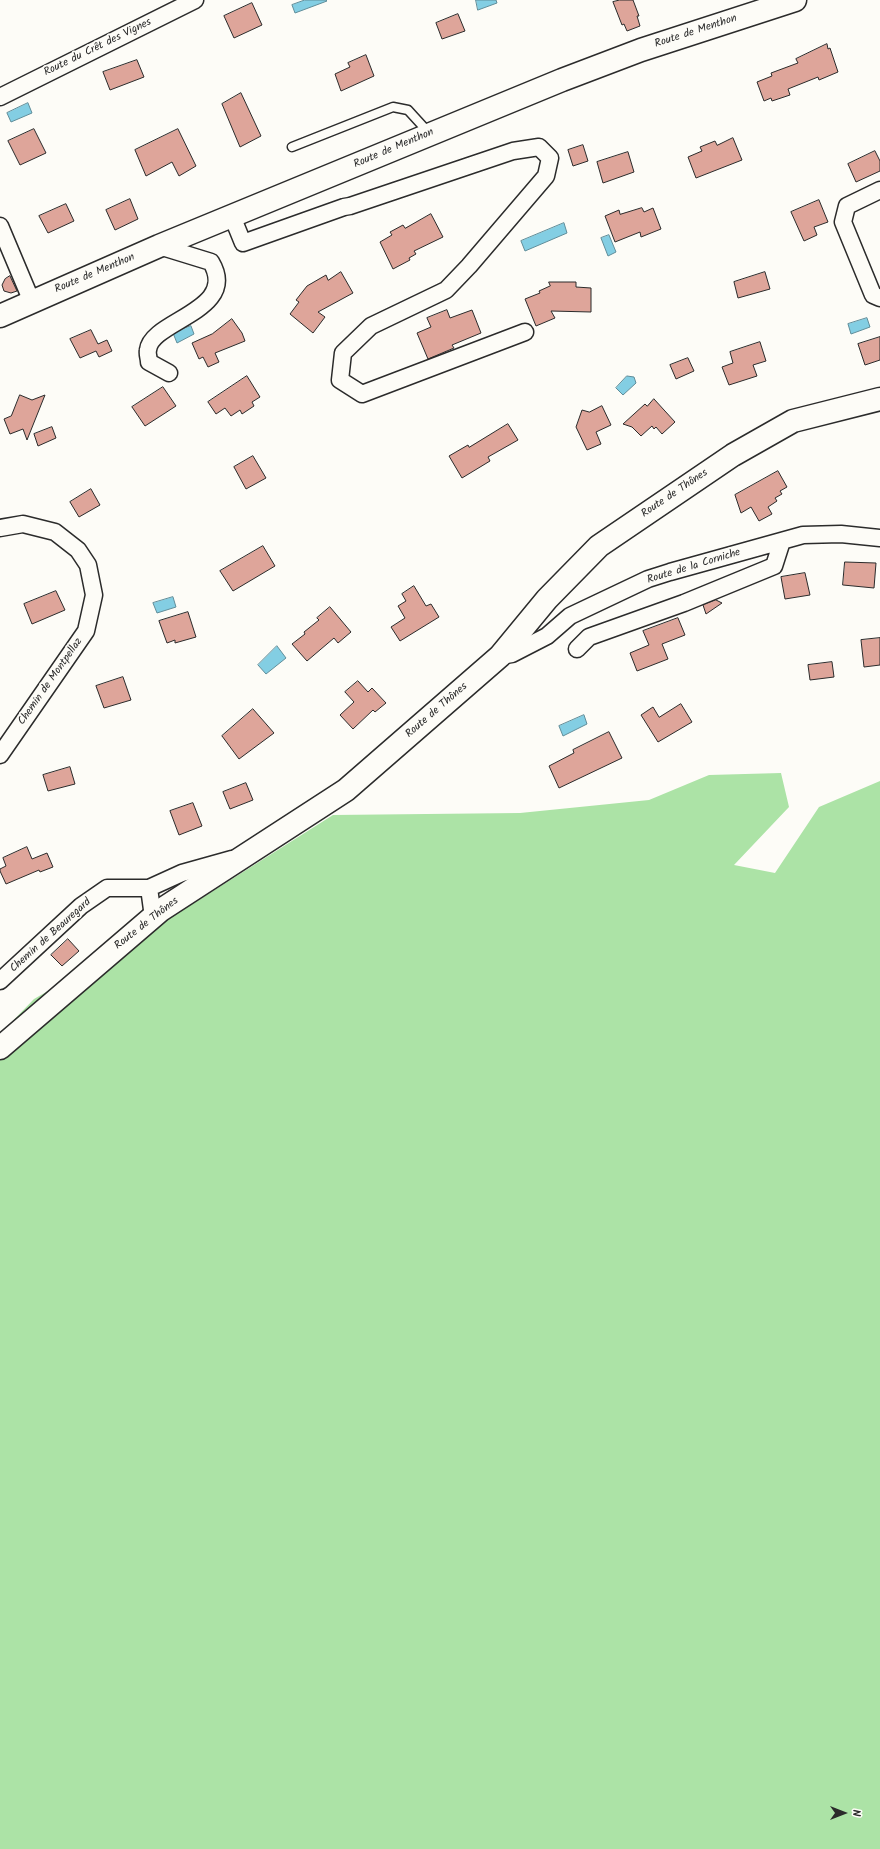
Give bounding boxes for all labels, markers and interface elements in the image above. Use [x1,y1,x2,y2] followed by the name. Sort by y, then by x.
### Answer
[653,12,739,52] street label: Route de Menthon
[42,16,154,80] street label: Route du Crêt des Vignes
[352,126,436,172] street label: Route de Menthon
[53,251,137,297] street label: Route de Menthon
[639,467,711,521] street label: Route de Thônes
[646,547,742,587] street label: Route de la Corniche
[16,636,86,728] street label: Chemin de Montpellaz
[403,681,471,741] street label: Route de Thônes
[112,895,182,953] street label: Route de Thônes
[8,896,94,976] street label: Chemin de Beauregard
[824,1793,864,1833] north arrow
[847,1810,865,1816] text: N

